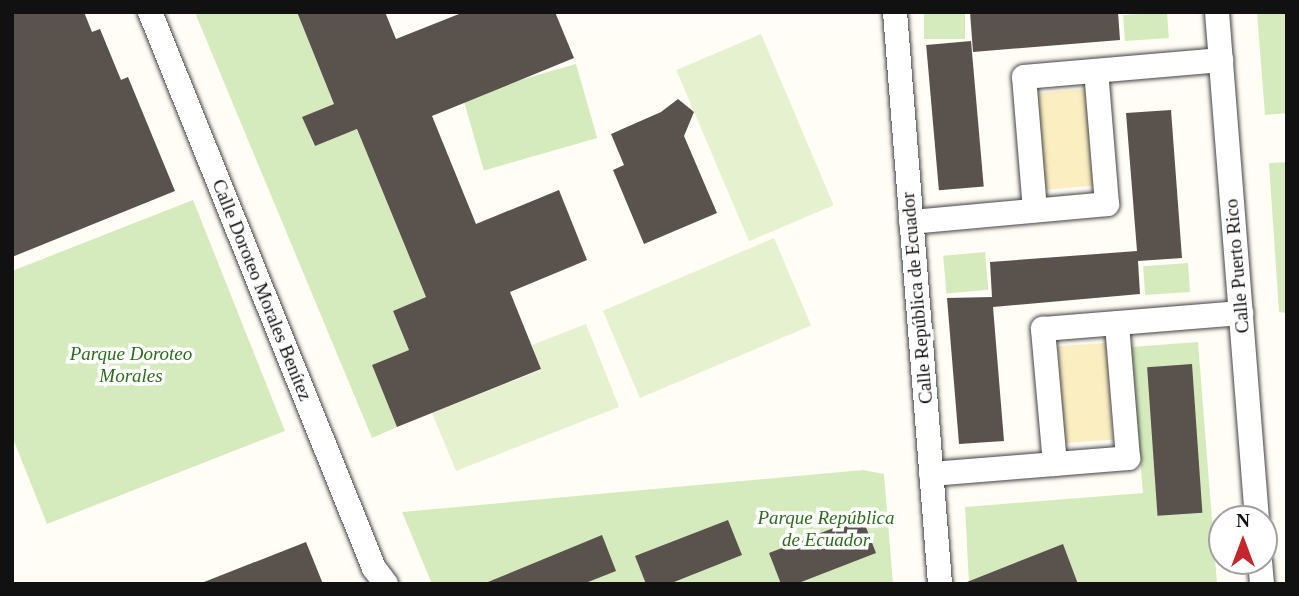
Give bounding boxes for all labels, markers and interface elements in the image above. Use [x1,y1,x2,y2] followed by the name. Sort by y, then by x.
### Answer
[207,176,317,404] street label: Calle Doroteo Morales Benítez
[896,191,938,405] street label: Calle República de Ecuador
[1220,198,1254,334] street label: Calle Puerto Rico
[70,343,192,387] park label: Parque Doroteo Morales
[1208,505,1278,575] north arrow
[757,507,895,551] park label: Parque República de Ecuador
[1236,510,1250,531] text: N

